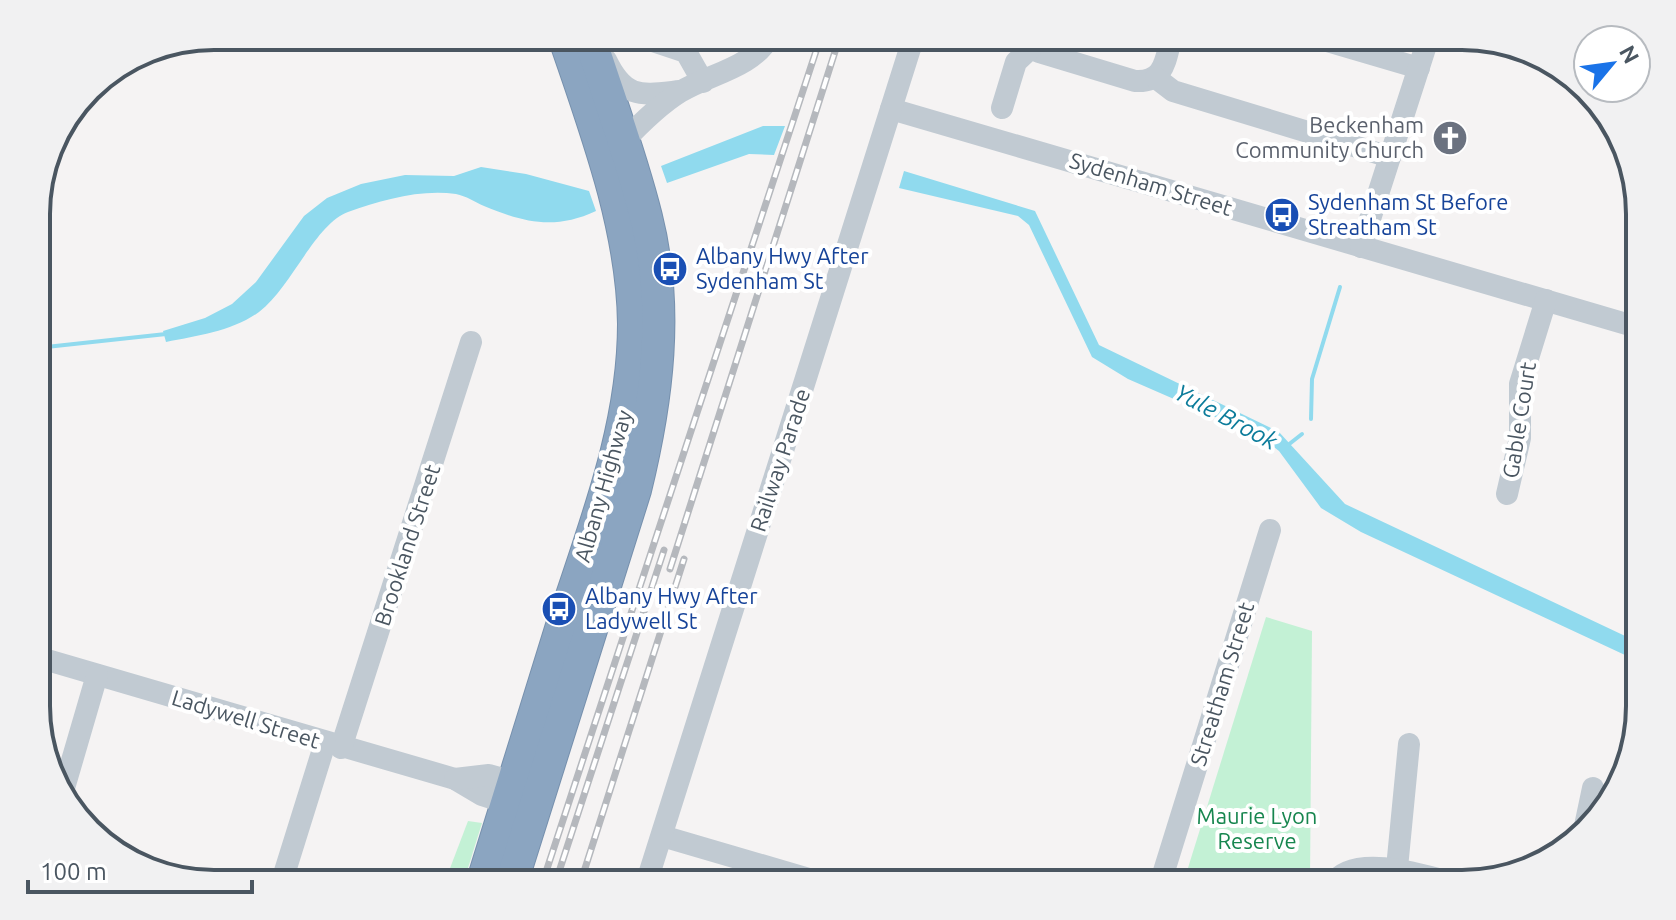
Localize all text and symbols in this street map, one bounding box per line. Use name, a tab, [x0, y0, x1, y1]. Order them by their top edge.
north arrow	[1572, 24, 1652, 104]
text: N	[1615, 41, 1645, 67]
place label: Beckenham Community Church	[1235, 112, 1424, 162]
church icon: Beckenham Community Church	[1431, 119, 1469, 157]
street label: Sydenham Street	[1067, 147, 1236, 220]
place label: Sydenham St Before Streatham St	[1308, 189, 1508, 239]
bus stop icon: Sydenham St Before Streatham St	[1263, 196, 1301, 234]
place label: Albany Hwy After Sydenham St	[696, 243, 869, 293]
bus stop icon: Albany Hwy After Sydenham St	[651, 250, 689, 288]
street label: Gable Court	[1497, 360, 1540, 480]
water label: Yule Brook	[1170, 378, 1283, 455]
street label: Railway Parade	[745, 385, 814, 535]
street label: Albany Highway	[569, 407, 636, 565]
street label: Brookland Street	[369, 461, 445, 629]
place label: Albany Hwy After Ladywell St	[585, 583, 758, 633]
bus stop icon: Albany Hwy After Ladywell St	[540, 590, 578, 628]
street label: Streatham Street	[1185, 599, 1258, 769]
street label: Ladywell Street	[169, 684, 324, 753]
park label: Maurie Lyon Reserve	[1197, 803, 1317, 853]
scale bar	[28, 844, 252, 894]
text: 100 m	[40, 858, 107, 885]

